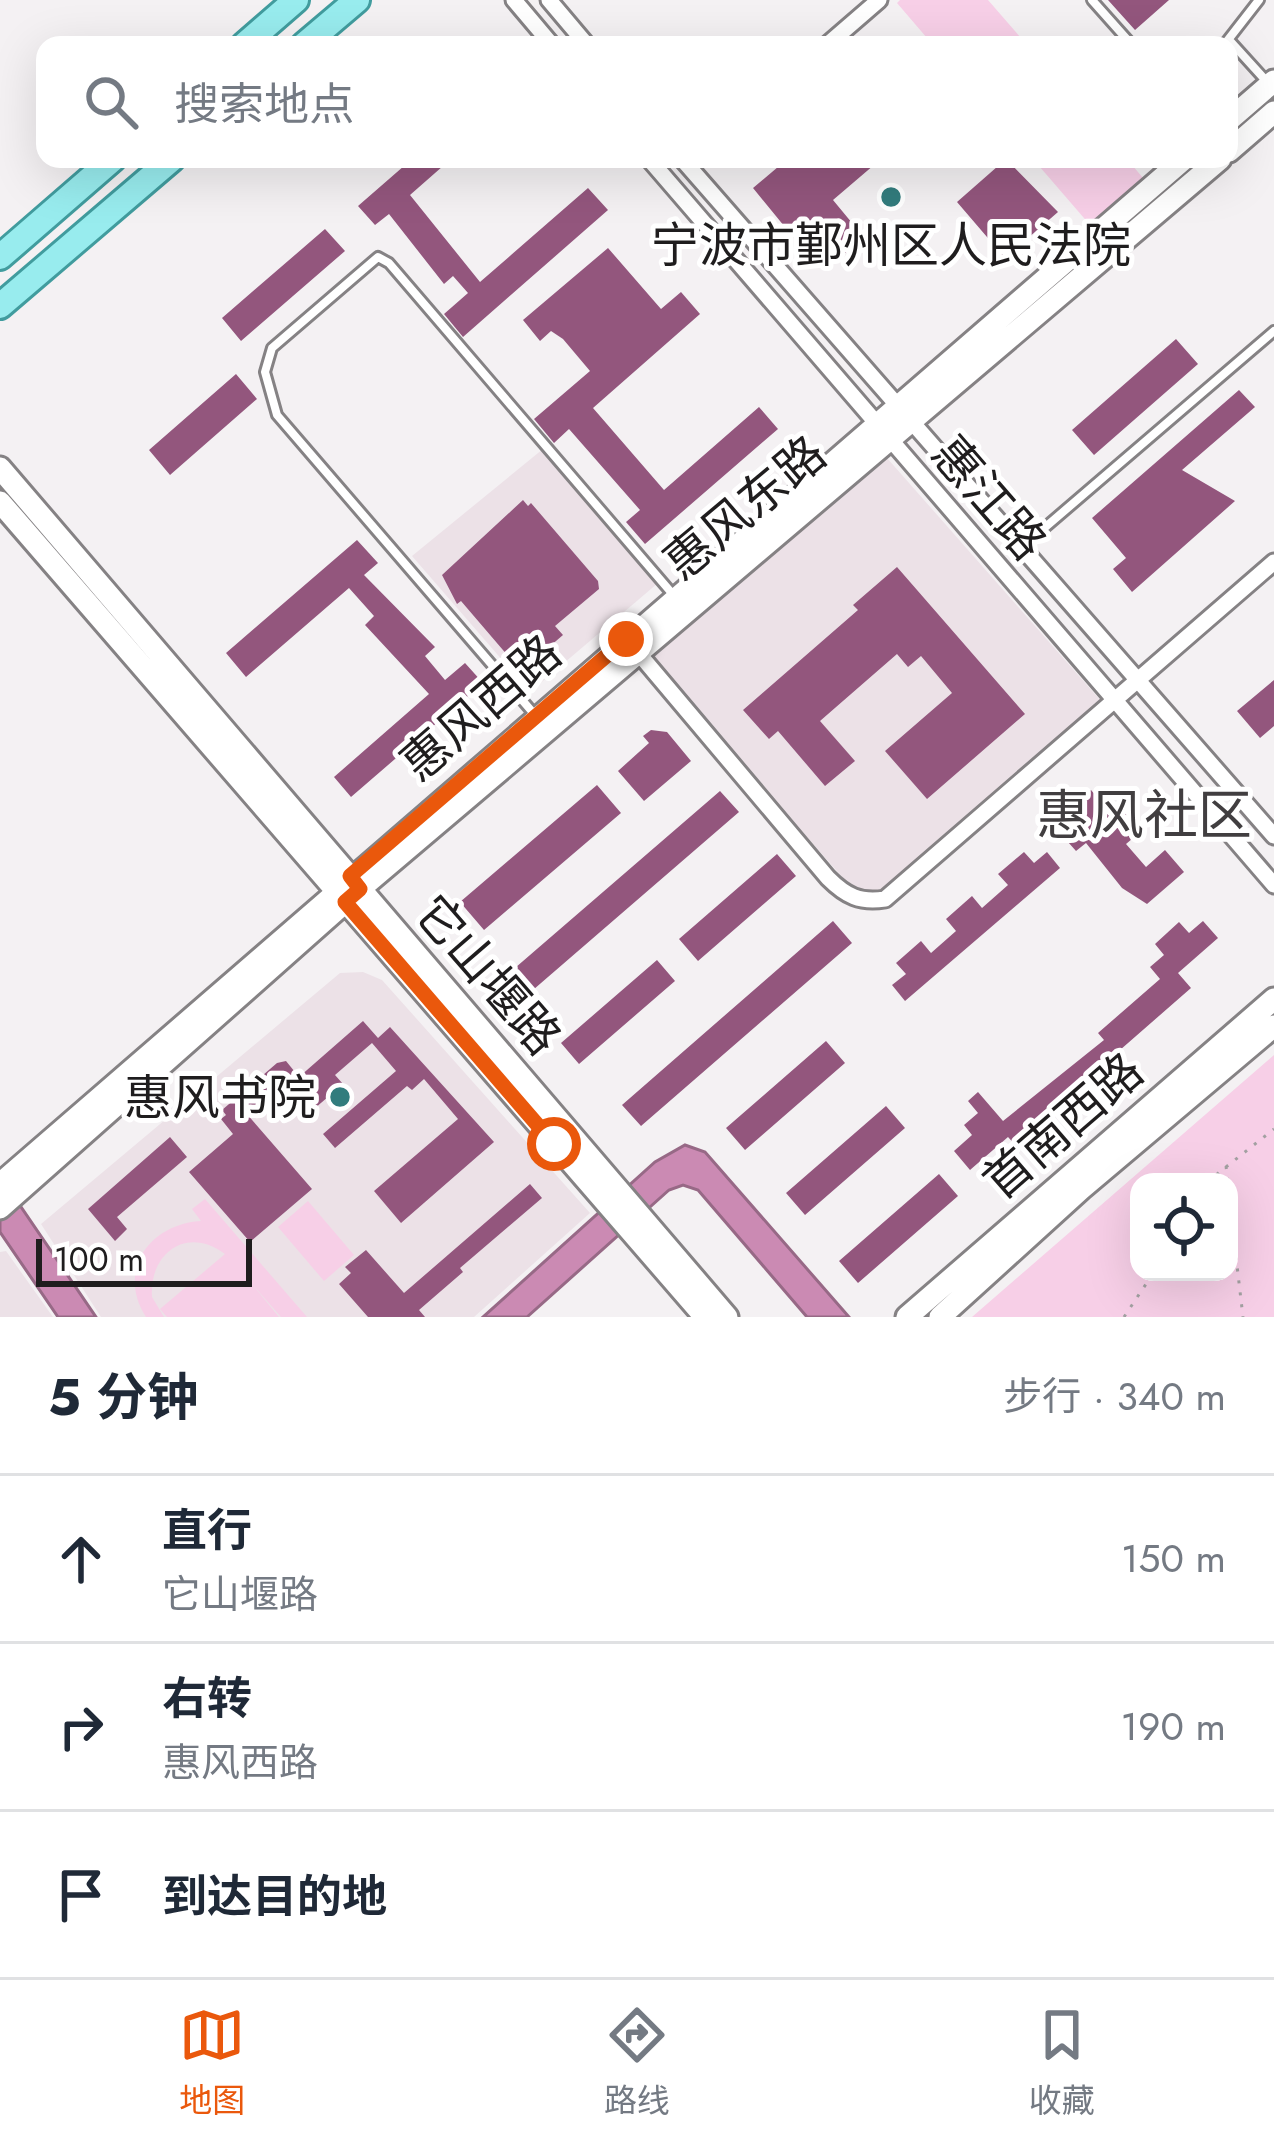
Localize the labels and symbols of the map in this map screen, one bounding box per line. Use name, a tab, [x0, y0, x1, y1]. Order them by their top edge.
marker: 宁波市鄞州区人民法院	[878, 184, 904, 210]
place label: 宁波市鄞州区人民法院	[651, 211, 1131, 280]
street label: 惠风东路	[649, 420, 841, 596]
street label: 惠江路	[916, 421, 1062, 575]
route end	[599, 612, 653, 666]
street label: 惠风西路	[386, 619, 576, 797]
district label: 惠风社区	[1036, 776, 1252, 854]
street label: 它山堰路	[399, 880, 577, 1070]
street label: 首南西路	[968, 1037, 1158, 1215]
place label: 惠风书院	[124, 1063, 316, 1132]
marker: 惠风书院	[327, 1084, 353, 1110]
route start	[527, 1117, 581, 1171]
scale bar	[36, 1233, 252, 1286]

